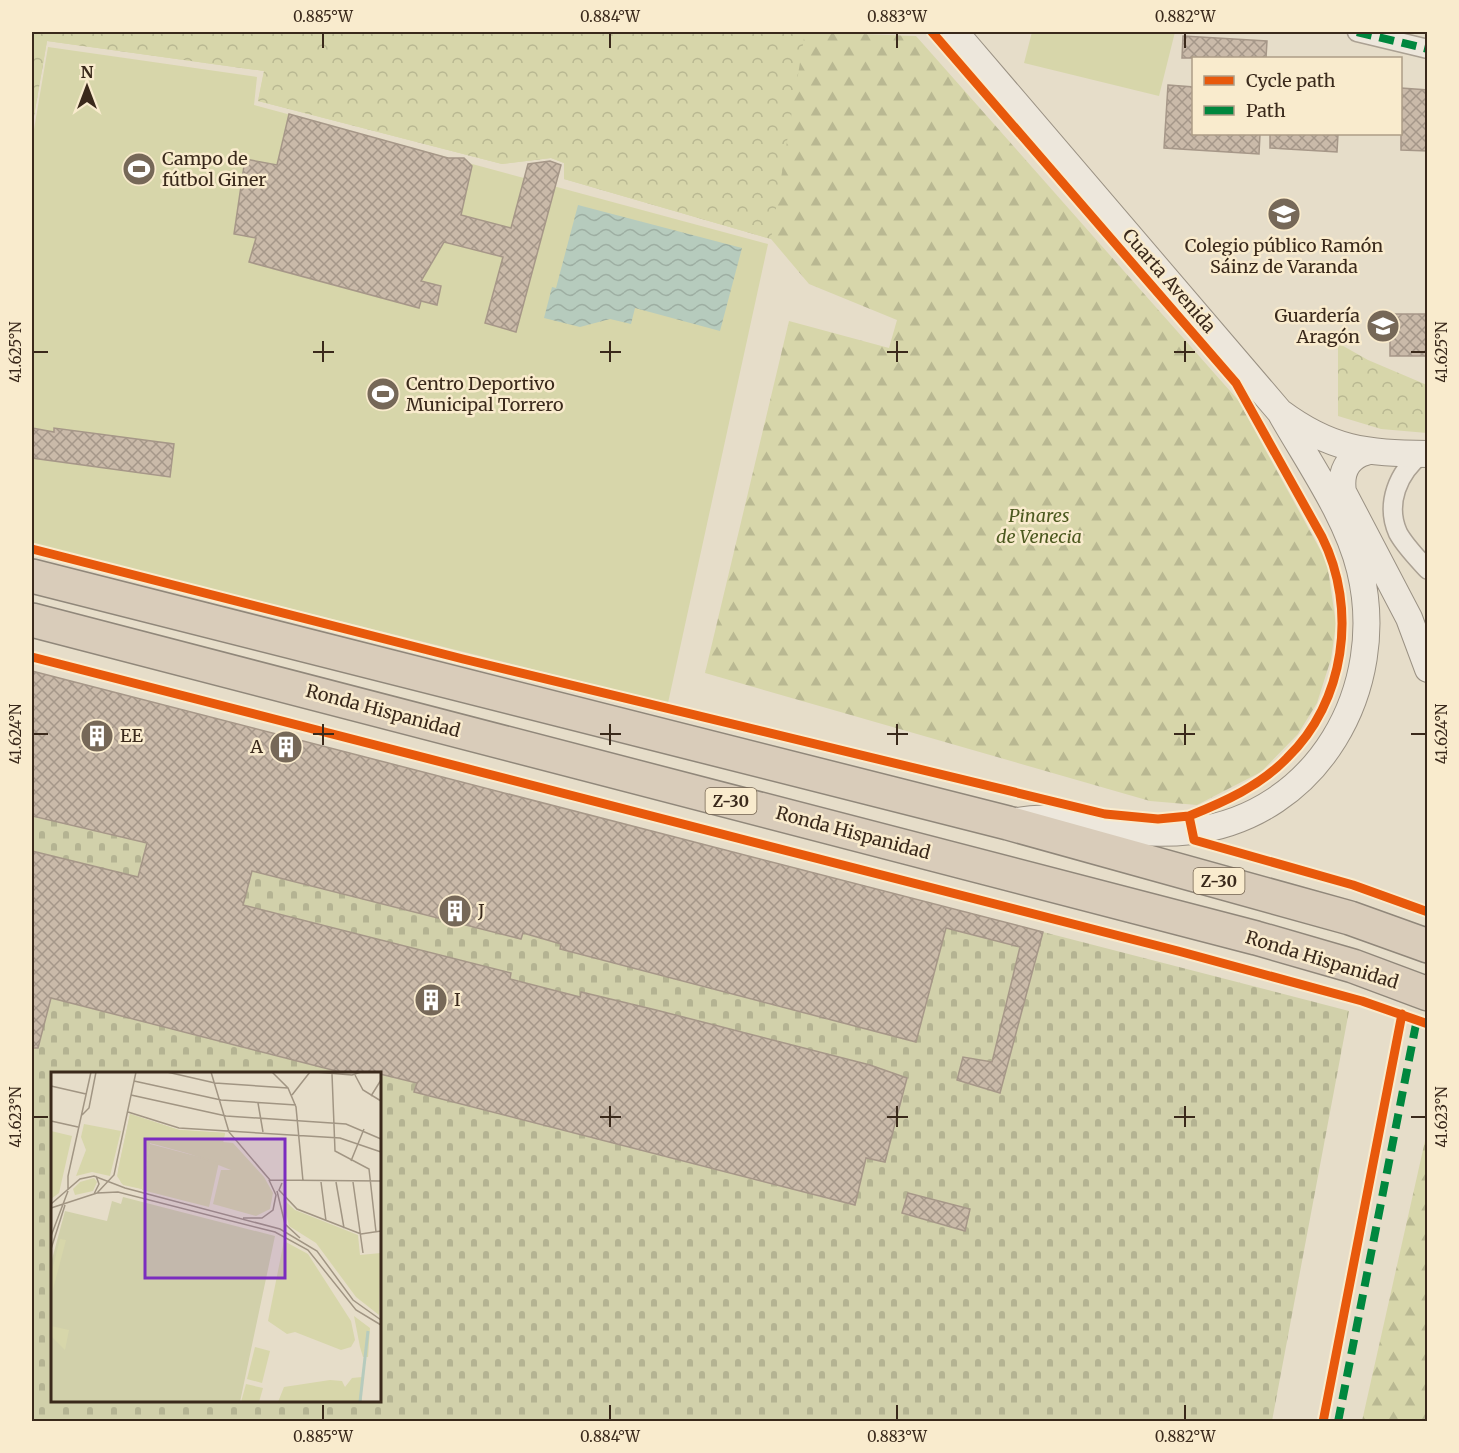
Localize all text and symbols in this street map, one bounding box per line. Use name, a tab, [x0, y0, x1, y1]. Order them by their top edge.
text: 0.885°W	[293, 7, 354, 26]
text: 0.884°W	[580, 7, 641, 26]
text: 0.883°W	[867, 7, 928, 26]
text: 0.882°W	[1155, 7, 1216, 26]
north arrow	[57, 57, 117, 117]
legend	[1192, 57, 1402, 135]
text: N	[81, 62, 94, 82]
text: Cycle path	[1246, 69, 1336, 92]
text: Path	[1246, 99, 1286, 122]
place label: Campo de fútbol Giner	[162, 147, 266, 191]
sports icon: Campo de fútbol Giner	[121, 151, 157, 187]
school or university icon: Colegio público Ramón Sáinz de Varanda	[1266, 196, 1302, 232]
street label: Cuarta Avenida	[1118, 224, 1221, 338]
place label: Colegio público Ramón Sáinz de Varanda	[1185, 234, 1383, 278]
place label: Guardería Aragón	[1275, 304, 1360, 348]
school or university icon: Guardería Aragón	[1365, 308, 1401, 344]
text: 41.625°N	[6, 321, 25, 383]
text: 41.625°N	[1432, 321, 1451, 383]
place label: Centro Deportivo Municipal Torrero	[406, 372, 563, 416]
sports icon: Centro Deportivo Municipal Torrero	[365, 376, 401, 412]
park label: Pinares de Venecia	[996, 504, 1082, 548]
street label: Ronda Hispanidad	[303, 679, 463, 742]
text: 41.624°N	[6, 703, 25, 764]
text: 41.624°N	[1432, 703, 1451, 764]
building icon: EE	[79, 718, 115, 754]
place label: EE	[120, 724, 143, 747]
building icon: A	[268, 729, 304, 765]
place label: A	[249, 735, 263, 758]
road number: Z-30	[706, 788, 756, 814]
street label: Ronda Hispanidad	[773, 801, 933, 864]
road number: Z-30	[1194, 868, 1244, 894]
building icon: J	[437, 893, 473, 929]
place label: J	[477, 899, 485, 922]
street label: Ronda Hispanidad	[1243, 925, 1402, 994]
building icon: I	[413, 982, 449, 1018]
place label: I	[454, 988, 461, 1011]
inset map	[51, 1072, 381, 1402]
text: 41.623°N	[6, 1086, 25, 1148]
text: 41.623°N	[1432, 1086, 1451, 1148]
text: 0.885°W	[293, 1427, 354, 1446]
text: 0.884°W	[580, 1427, 641, 1446]
text: 0.883°W	[867, 1427, 928, 1446]
text: 0.882°W	[1155, 1427, 1216, 1446]

